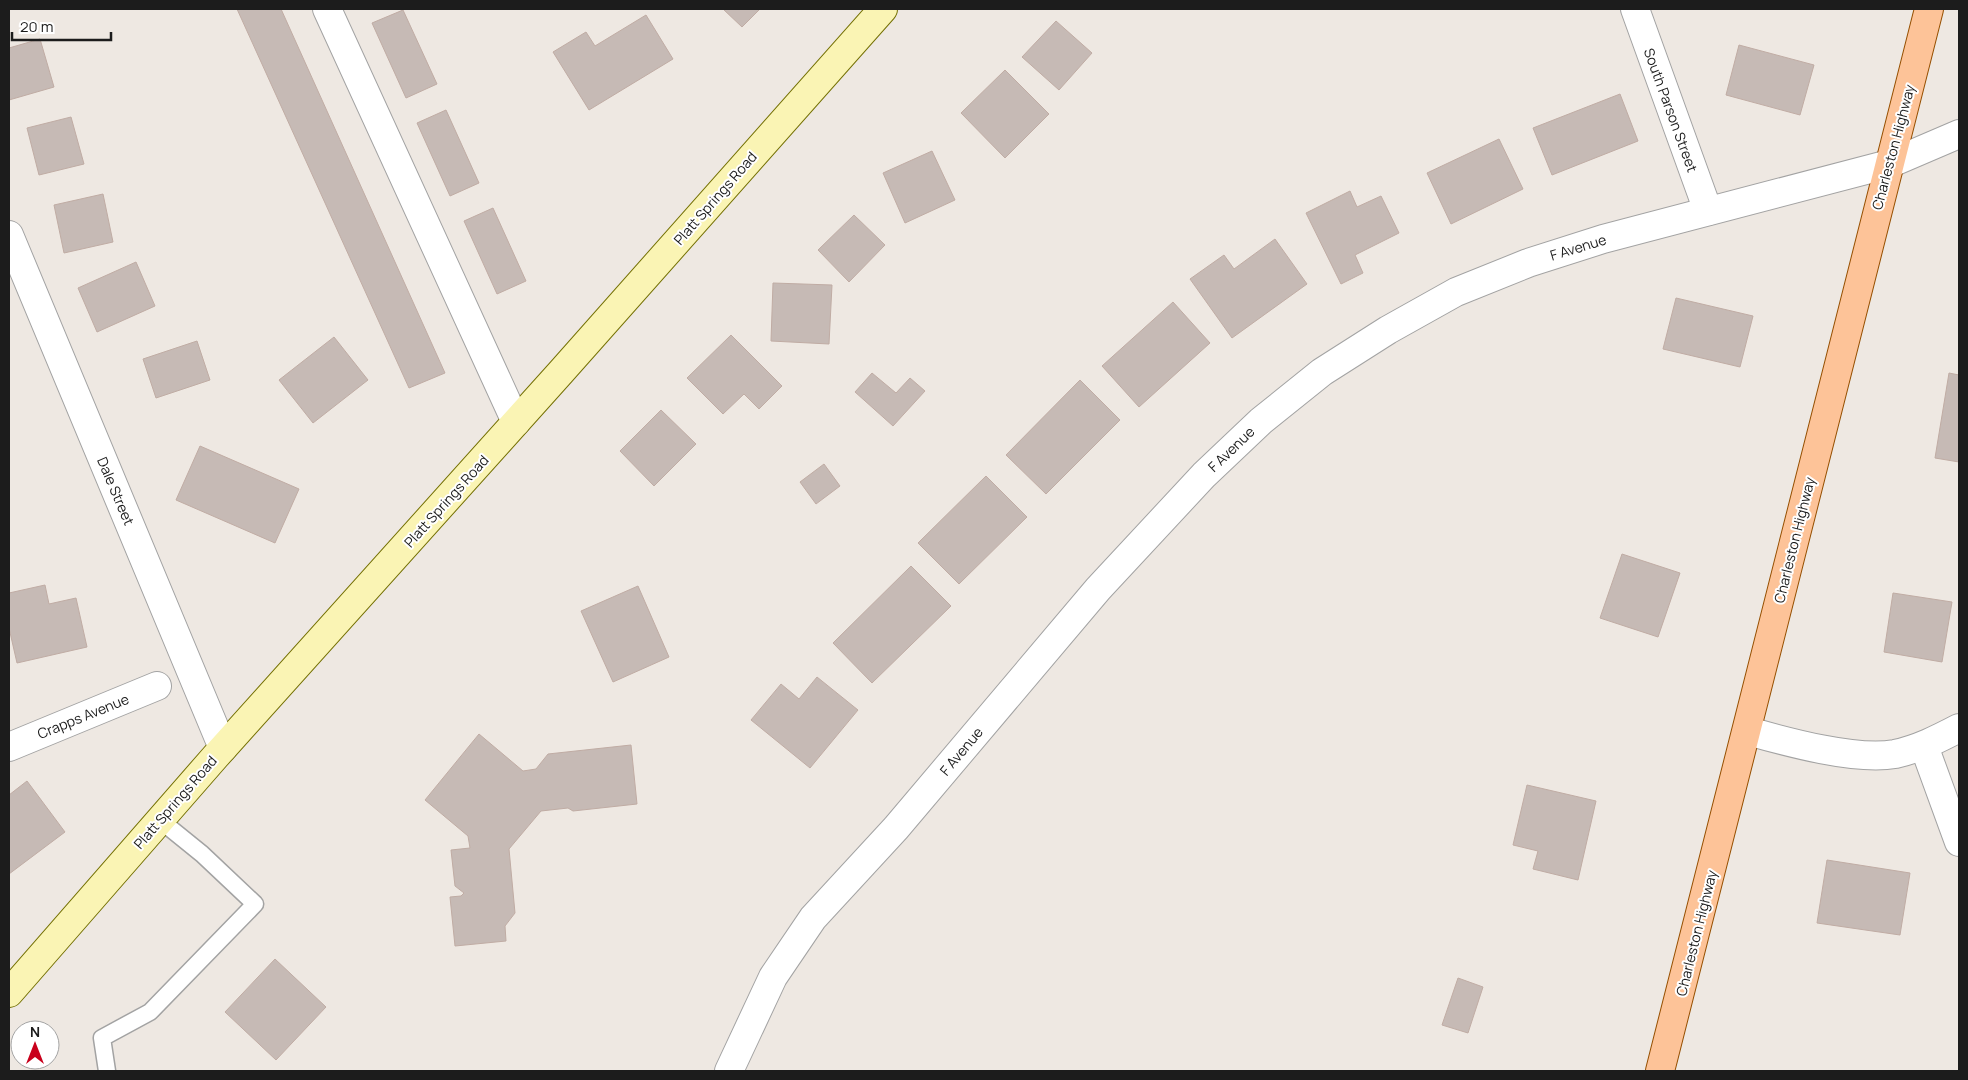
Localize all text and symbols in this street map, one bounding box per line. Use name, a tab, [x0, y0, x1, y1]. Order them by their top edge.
scale bar	[12, 10, 111, 42]
text: 20 m	[20, 16, 53, 37]
street label: South Parson Street	[1640, 45, 1702, 175]
street label: Charleston Highway	[1867, 82, 1919, 212]
street label: Platt Springs Road	[669, 147, 761, 249]
street label: F Avenue	[1548, 229, 1608, 265]
street label: F Avenue	[1204, 422, 1258, 476]
street label: Platt Springs Road	[400, 451, 492, 551]
street label: Dale Street	[93, 454, 139, 528]
street label: Charleston Highway	[1769, 474, 1819, 605]
street label: Crapps Avenue	[34, 689, 132, 743]
street label: F Avenue	[935, 723, 987, 779]
street label: Platt Springs Road	[129, 751, 221, 853]
street label: Charleston Highway	[1671, 867, 1721, 998]
north arrow	[10, 1020, 60, 1070]
text: N	[30, 1022, 40, 1041]

